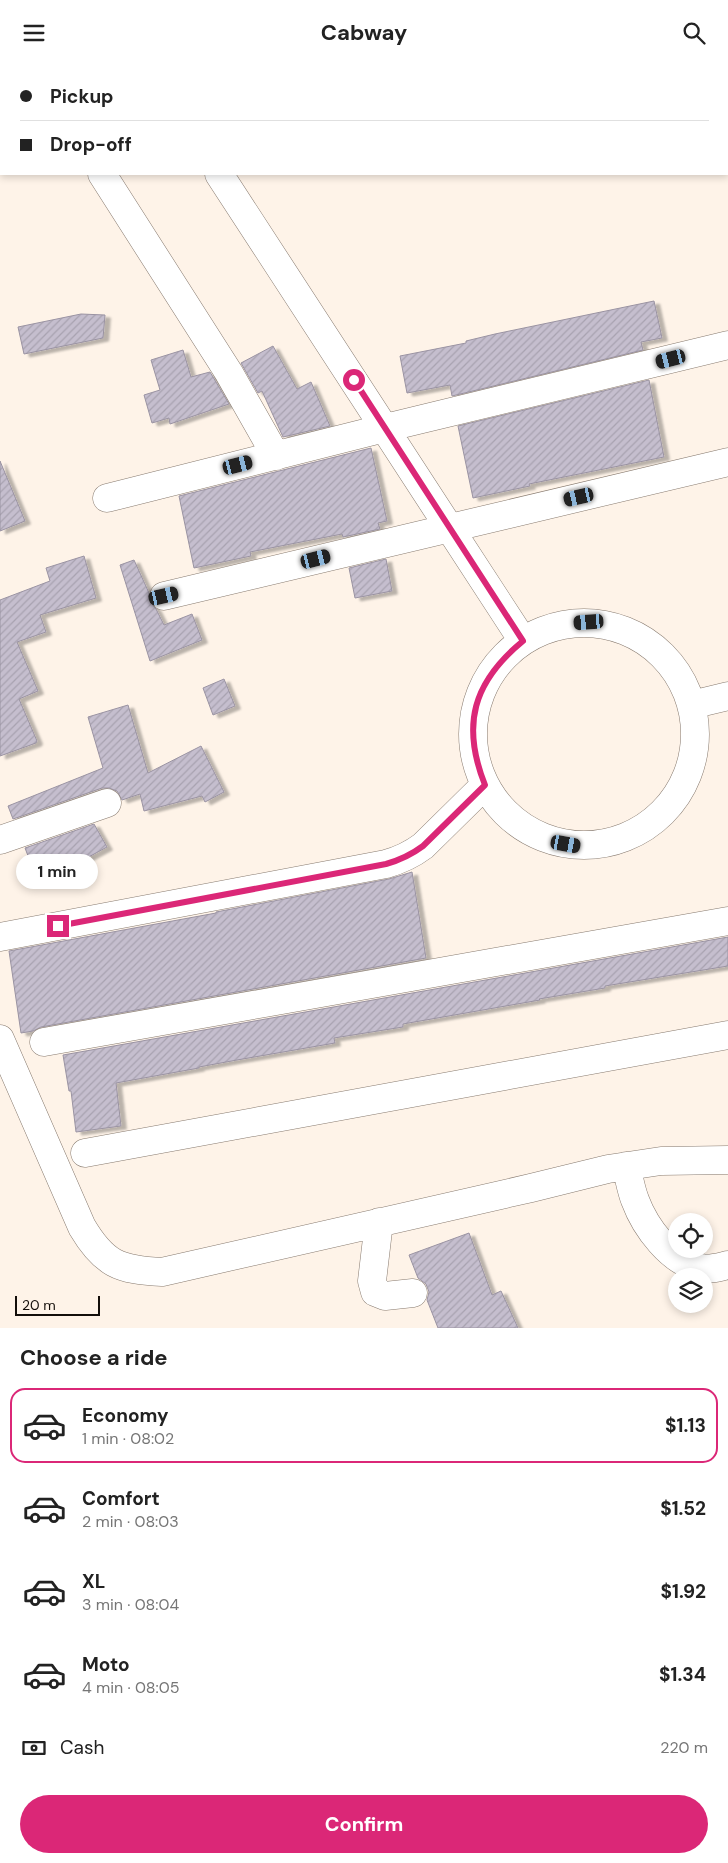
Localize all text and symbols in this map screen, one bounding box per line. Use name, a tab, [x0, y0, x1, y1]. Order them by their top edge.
text: Cabway	[321, 18, 407, 47]
icon: menu	[20, 19, 48, 47]
icon: search	[680, 19, 708, 47]
text: Pickup	[50, 84, 114, 109]
text: Drop-off	[50, 132, 132, 157]
car	[654, 348, 687, 370]
route start	[343, 369, 365, 391]
car	[221, 454, 254, 476]
car	[562, 486, 595, 508]
car	[299, 548, 332, 570]
car	[147, 585, 180, 607]
car	[573, 613, 604, 631]
car	[549, 834, 582, 854]
callout: 1 min	[17, 853, 99, 889]
text: 1 min	[38, 861, 76, 882]
route end	[47, 915, 69, 937]
map controls	[668, 1213, 713, 1313]
button: locate	[668, 1213, 713, 1258]
button: layers	[668, 1268, 713, 1313]
scale bar	[15, 1293, 100, 1316]
text: 20 m	[22, 1296, 56, 1314]
text: Choose a ride	[20, 1343, 168, 1372]
icon: car	[22, 1403, 67, 1448]
text: Economy	[82, 1403, 169, 1428]
text: $1.13	[665, 1413, 706, 1438]
text: 1 min · 08:02	[82, 1428, 174, 1449]
icon: car	[22, 1486, 67, 1531]
text: Comfort	[82, 1486, 160, 1511]
text: $1.52	[660, 1496, 706, 1521]
text: 2 min · 08:03	[82, 1511, 179, 1532]
icon: car	[22, 1569, 67, 1614]
text: XL	[82, 1569, 105, 1594]
text: $1.92	[660, 1579, 706, 1604]
text: 3 min · 08:04	[82, 1594, 179, 1615]
icon: car	[22, 1652, 67, 1697]
text: Moto	[82, 1652, 130, 1677]
text: $1.34	[659, 1662, 706, 1687]
text: 4 min · 08:05	[82, 1677, 180, 1698]
icon: cash	[20, 1734, 48, 1762]
text: Cash	[60, 1735, 104, 1760]
text: 220 m	[660, 1737, 708, 1758]
button: Confirm	[20, 1795, 708, 1853]

